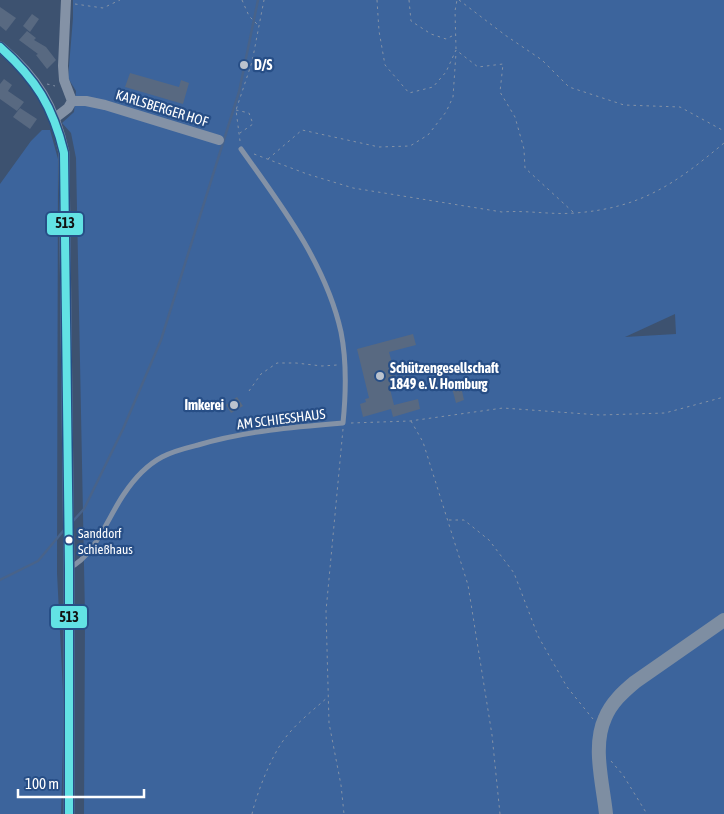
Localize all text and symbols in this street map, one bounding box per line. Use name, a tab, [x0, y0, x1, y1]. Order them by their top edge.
place label: D/S	[254, 57, 273, 73]
marker: D/S	[238, 59, 250, 71]
street label: KARLSBERGER HOF	[114, 86, 210, 130]
line badge: 513	[46, 212, 84, 236]
text: 513	[55, 215, 75, 231]
place label: Schützengesellschaft 1849 e. V. Homburg	[390, 360, 499, 392]
marker: Schützengesellschaft 1849 e. V. Homburg	[374, 370, 386, 382]
place label: Imkerei	[184, 397, 224, 413]
marker: Imkerei	[228, 399, 240, 411]
street label: AM SCHIESSHAUS	[236, 406, 326, 432]
place label: Sanddorf Schießhaus	[78, 526, 133, 557]
marker: Sanddorf Schießhaus	[64, 535, 74, 545]
line badge: 513	[50, 605, 88, 629]
text: 513	[59, 609, 79, 625]
scale bar	[18, 766, 144, 798]
text: 100 m	[25, 775, 59, 792]

